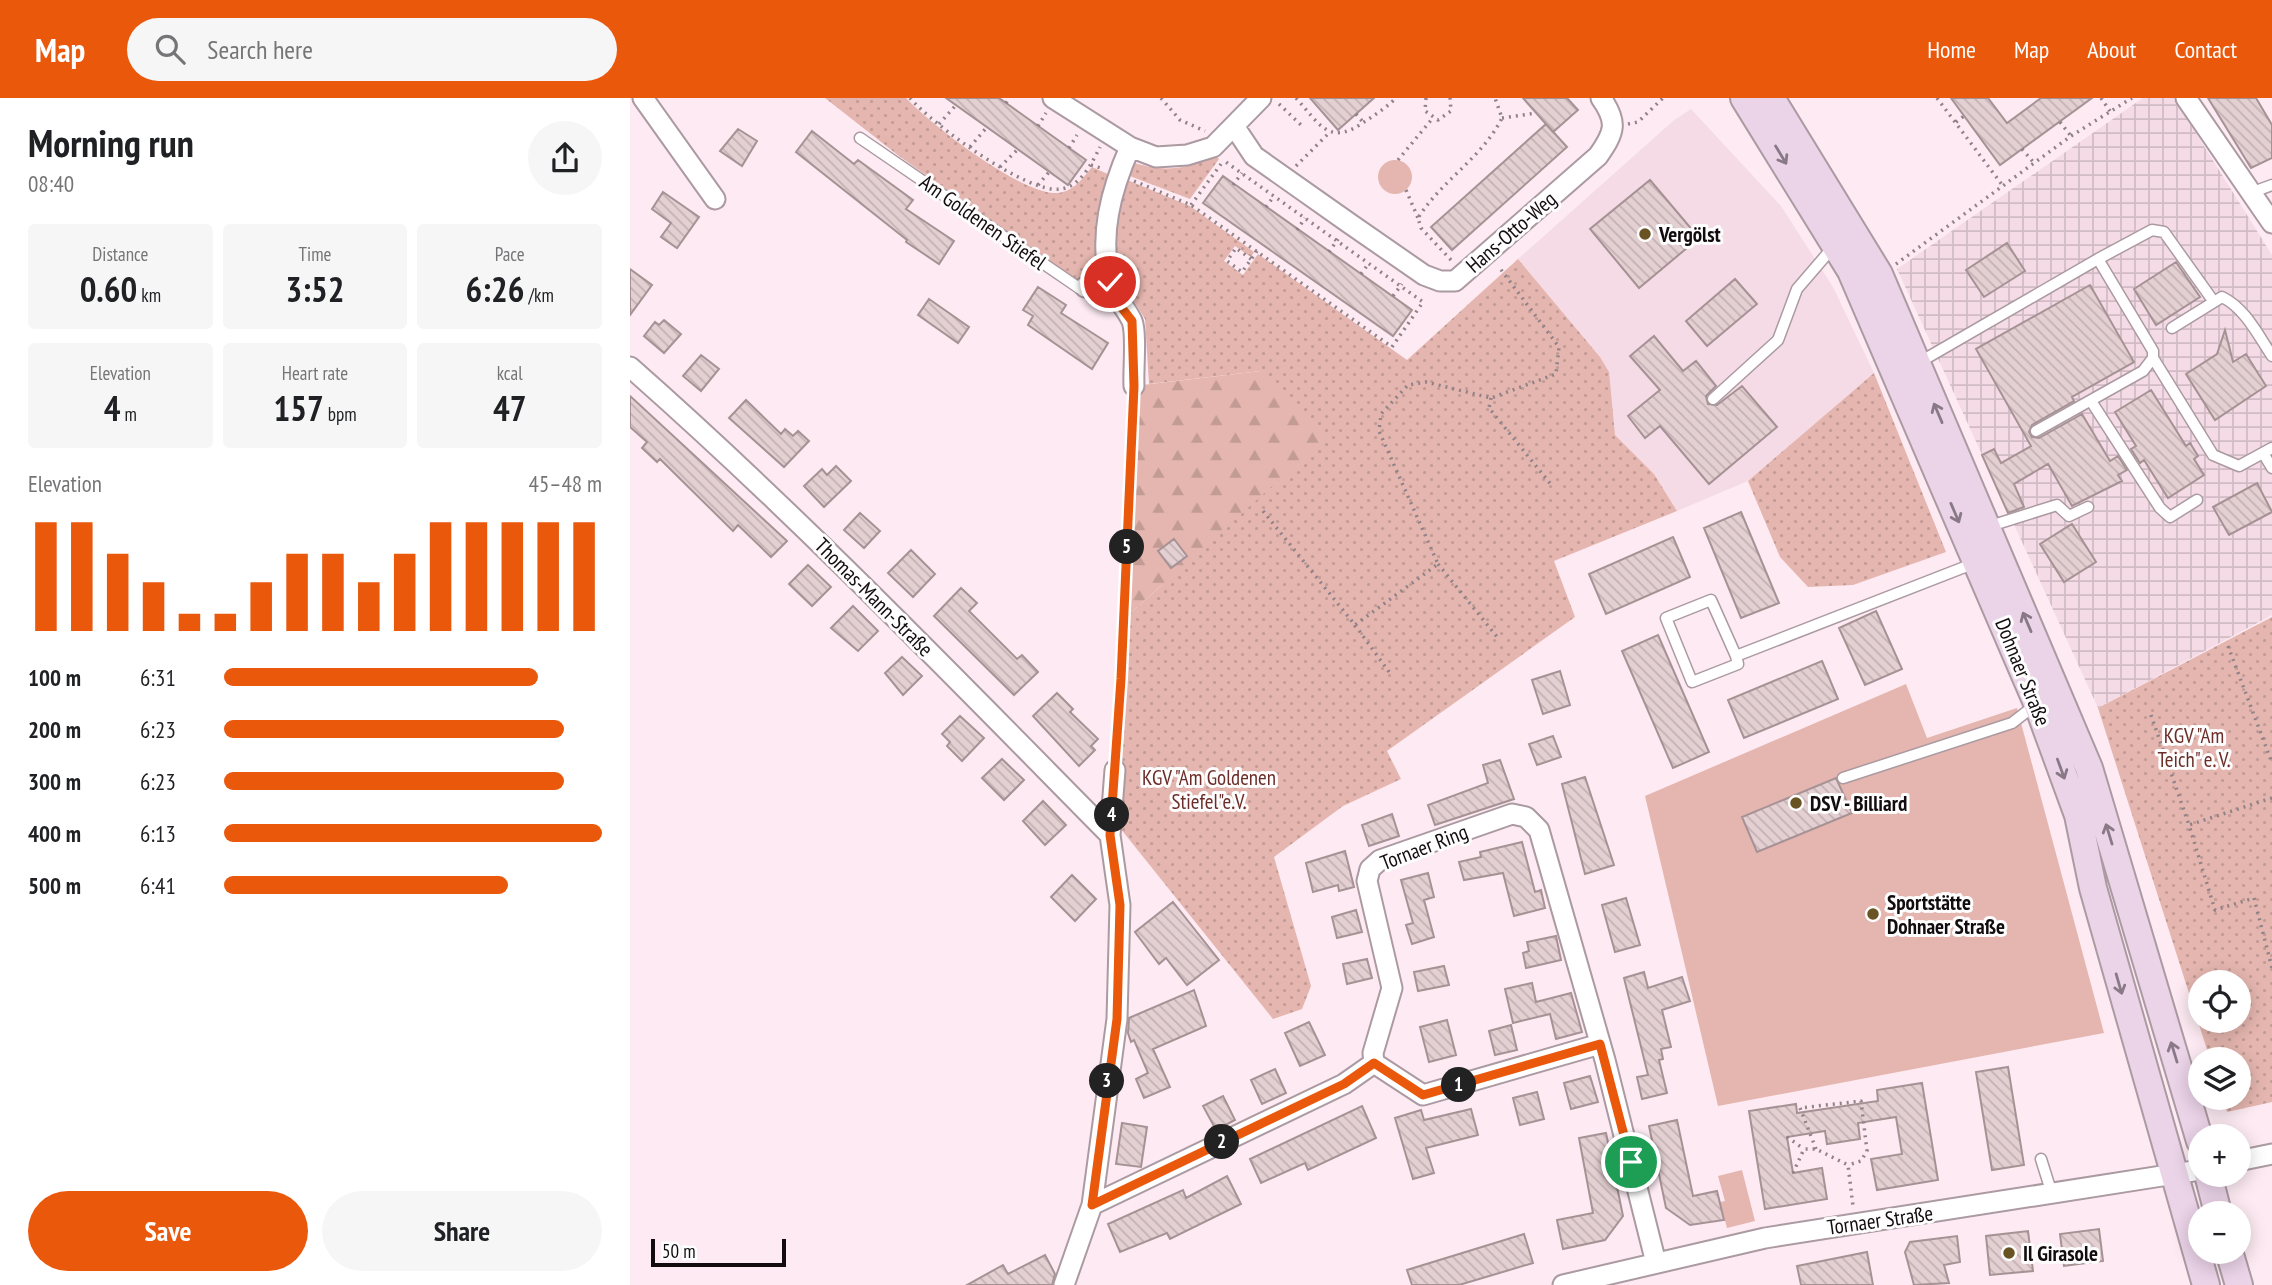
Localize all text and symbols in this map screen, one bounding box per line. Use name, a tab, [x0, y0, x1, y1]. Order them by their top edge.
search box	[127, 18, 617, 81]
text: Map	[35, 28, 85, 71]
icon: search	[151, 30, 189, 68]
text: Search here	[207, 33, 313, 66]
text: Home	[1927, 34, 1976, 65]
text: Map	[2014, 34, 2049, 65]
text: About	[2087, 34, 2136, 65]
text: Contact	[2174, 34, 2237, 65]
text: Morning run	[28, 118, 194, 167]
button: share	[528, 121, 602, 195]
one-way arrow	[1775, 144, 1789, 164]
street label: Am Goldenen Stiefel	[914, 168, 1052, 276]
text: 08:40	[28, 169, 74, 198]
street label: Hans-Otto-Weg	[1460, 185, 1562, 279]
place label: Vergölst	[1658, 221, 1721, 248]
marker: Vergölst	[1637, 226, 1653, 242]
text: Distance	[92, 242, 148, 266]
text: Time	[299, 242, 331, 266]
text: Pace	[495, 242, 525, 266]
pin	[1080, 252, 1140, 312]
icon: check	[1091, 263, 1129, 301]
text: 0.60	[80, 266, 137, 312]
text: 3:52	[286, 266, 344, 312]
text: 6:26	[465, 266, 524, 312]
text: km	[137, 283, 161, 307]
text: /km	[524, 283, 554, 307]
text: Elevation	[90, 361, 151, 385]
text: Heart rate	[282, 361, 348, 385]
text: kcal	[497, 361, 523, 385]
text: 4	[104, 385, 120, 431]
text: 157	[273, 385, 324, 431]
text: 47	[493, 385, 526, 431]
text: m	[120, 402, 137, 426]
text: bpm	[324, 402, 357, 426]
one-way arrow	[1931, 402, 1944, 424]
text: Elevation	[28, 469, 102, 498]
text: 45–48 m	[529, 469, 602, 498]
one-way arrow	[1949, 502, 1962, 523]
pin: 5	[1110, 530, 1144, 564]
street label: Thomas-Mann-Straße	[809, 532, 939, 662]
text: 5	[1122, 534, 1131, 558]
one-way arrow	[2020, 612, 2033, 633]
street label: Dohnaer Straße	[1989, 614, 2057, 730]
text: 100 m	[28, 663, 81, 692]
text: 6:31	[140, 663, 176, 692]
text: 200 m	[28, 715, 81, 744]
text: 6:23	[140, 715, 176, 744]
park label: KGV "Am Teich" e. V.	[2157, 722, 2231, 773]
one-way arrow	[2056, 757, 2068, 779]
park label: KGV "Am Goldenen Stiefel"e.V.	[1142, 764, 1276, 815]
text: 300 m	[28, 767, 81, 796]
text: 6:23	[140, 767, 176, 796]
place label: DSV - Billiard	[1810, 790, 1907, 817]
marker: DSV - Billiard	[1788, 795, 1804, 811]
pin: 4	[1094, 798, 1130, 832]
text: 4	[1107, 802, 1116, 826]
street label: Tornaer Ring	[1376, 818, 1472, 876]
text: 400 m	[28, 819, 81, 848]
text: 6:13	[140, 819, 176, 848]
one-way arrow	[2101, 823, 2114, 845]
text: 500 m	[28, 871, 81, 900]
text: 6:41	[140, 871, 176, 900]
place label: Sportstätte Dohnaer Straße	[1887, 889, 2005, 940]
marker: Sportstätte Dohnaer Straße	[1865, 906, 1881, 922]
map controls	[2188, 970, 2251, 1264]
button: locate	[2188, 970, 2251, 1033]
one-way arrow	[2114, 972, 2127, 994]
one-way arrow	[2167, 1041, 2180, 1063]
button: layers	[2188, 1047, 2251, 1110]
pin: 3	[1090, 1063, 1124, 1098]
text: 3	[1102, 1068, 1111, 1092]
pin: 1	[1442, 1068, 1476, 1102]
text: 1	[1454, 1072, 1463, 1096]
pin: 2	[1204, 1124, 1240, 1160]
button: +	[2188, 1124, 2251, 1187]
text: 2	[1217, 1129, 1226, 1153]
pin	[1601, 1132, 1661, 1192]
icon: arrive	[1612, 1143, 1650, 1181]
button: Save	[28, 1191, 308, 1271]
button: Share	[322, 1191, 602, 1271]
street label: Tornaer Straße	[1825, 1199, 1935, 1241]
button: −	[2188, 1201, 2251, 1264]
scale bar	[651, 1236, 786, 1268]
text: 50 m	[662, 1239, 696, 1263]
place label: Il Girasole	[2023, 1240, 2098, 1267]
marker: Il Girasole	[2001, 1245, 2017, 1261]

